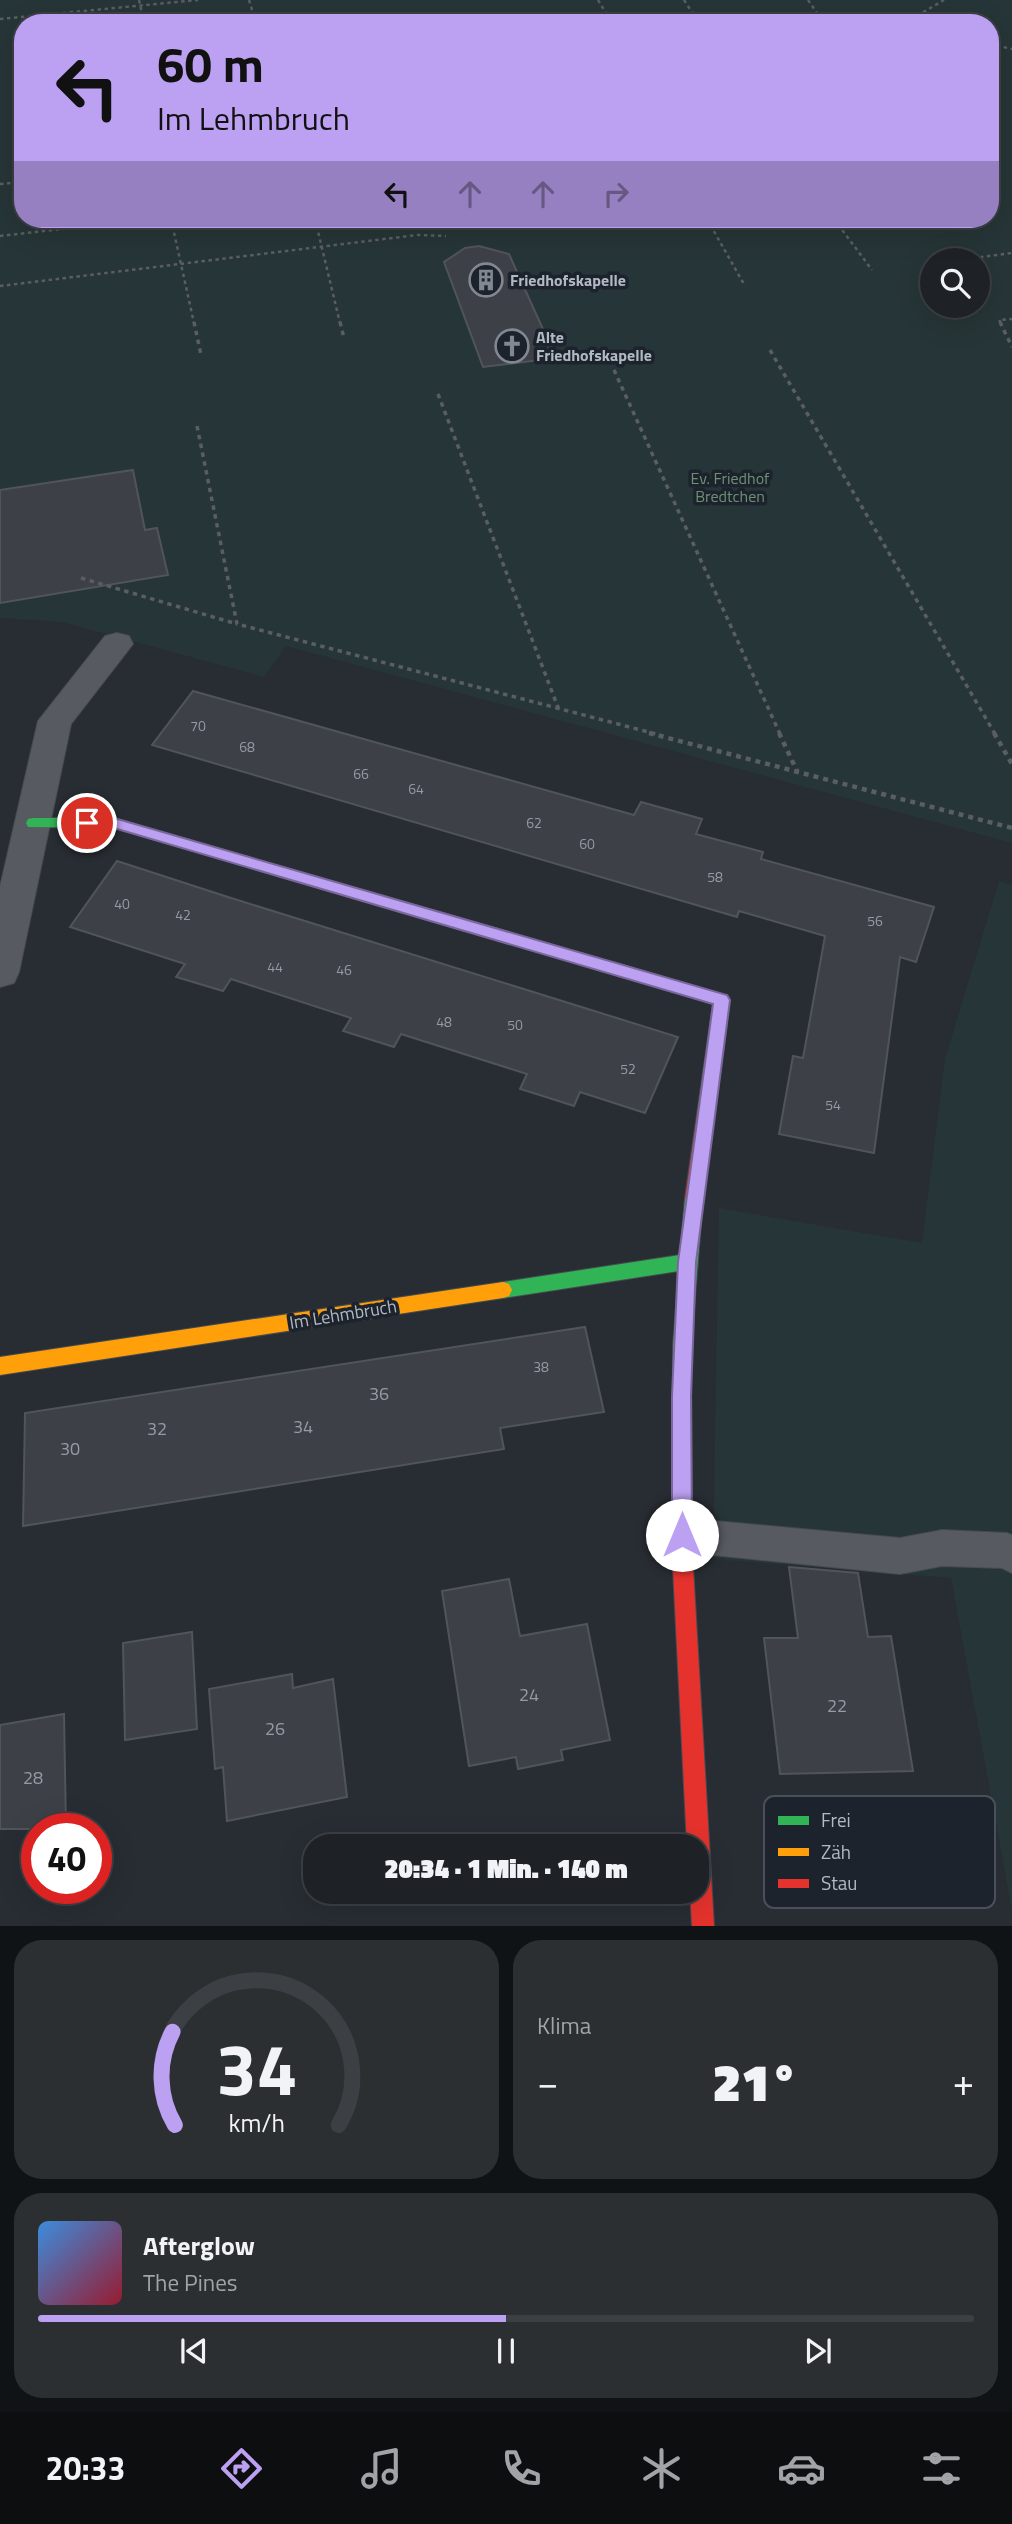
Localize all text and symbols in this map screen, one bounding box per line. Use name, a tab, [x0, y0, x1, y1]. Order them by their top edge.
text: 60 m	[157, 26, 264, 101]
icon: left	[42, 42, 133, 133]
text: Im Lehmbruch	[157, 94, 350, 142]
icon: left	[378, 175, 416, 213]
icon: ahead	[451, 175, 489, 213]
icon: ahead	[524, 175, 562, 213]
icon: right	[597, 175, 635, 213]
map controls	[920, 248, 990, 318]
button: search	[920, 248, 990, 318]
building icon: Friedhofskapelle	[467, 261, 505, 299]
place label: Friedhofskapelle	[510, 268, 626, 292]
place label: Alte Friedhofskapelle	[536, 325, 652, 367]
church icon: Alte Friedhofskapelle	[493, 327, 531, 365]
park label: Ev. Friedhof Bredtchen	[691, 466, 770, 508]
house number: 70	[190, 715, 206, 736]
house number: 68	[239, 736, 255, 757]
house number: 66	[353, 763, 369, 784]
house number: 64	[408, 778, 424, 799]
pin	[57, 793, 117, 853]
icon: arrive	[68, 804, 106, 842]
house number: 62	[526, 812, 542, 833]
house number: 60	[579, 833, 595, 854]
house number: 58	[707, 866, 723, 887]
house number: 40	[114, 893, 130, 914]
house number: 42	[175, 904, 191, 925]
house number: 56	[867, 910, 883, 931]
house number: 44	[267, 956, 283, 977]
house number: 46	[336, 959, 352, 980]
house number: 48	[436, 1011, 452, 1032]
house number: 50	[507, 1014, 523, 1035]
house number: 52	[620, 1058, 636, 1079]
house number: 54	[825, 1094, 841, 1115]
street label: Im Lehmbruch	[287, 1292, 399, 1336]
house number: 38	[533, 1356, 549, 1377]
house number: 36	[369, 1380, 389, 1407]
house number: 34	[293, 1413, 313, 1440]
house number: 32	[147, 1415, 167, 1442]
house number: 30	[60, 1435, 80, 1462]
position arrow	[645, 1498, 719, 1572]
house number: 24	[519, 1681, 539, 1708]
house number: 22	[827, 1692, 847, 1719]
house number: 26	[265, 1715, 285, 1742]
house number: 28	[23, 1764, 43, 1791]
legend	[764, 1796, 995, 1908]
text: Frei	[821, 1805, 851, 1834]
speed limit sign: 40	[21, 1813, 112, 1904]
text: Zäh	[821, 1837, 851, 1866]
text: 20:34 · 1 Min. · 140 m	[384, 1849, 628, 1888]
text: Stau	[821, 1868, 857, 1897]
text: Klima	[537, 2008, 591, 2043]
text: 34	[216, 2014, 297, 2124]
text: 21°	[713, 2042, 798, 2121]
text: −	[537, 2053, 558, 2111]
text: +	[953, 2053, 974, 2111]
text: km/h	[228, 2104, 285, 2142]
text: Afterglow	[143, 2226, 255, 2265]
text: The Pines	[143, 2265, 237, 2300]
icon: previous	[175, 2332, 213, 2370]
icon: pause	[487, 2332, 525, 2370]
icon: next	[799, 2332, 837, 2370]
text: 20:33	[46, 2444, 125, 2492]
icon: directions	[217, 2444, 266, 2493]
icon: music	[357, 2444, 406, 2493]
icon: phone	[497, 2444, 546, 2493]
icon: climate	[637, 2444, 686, 2493]
icon: car	[777, 2444, 826, 2493]
icon: filters	[917, 2444, 966, 2493]

